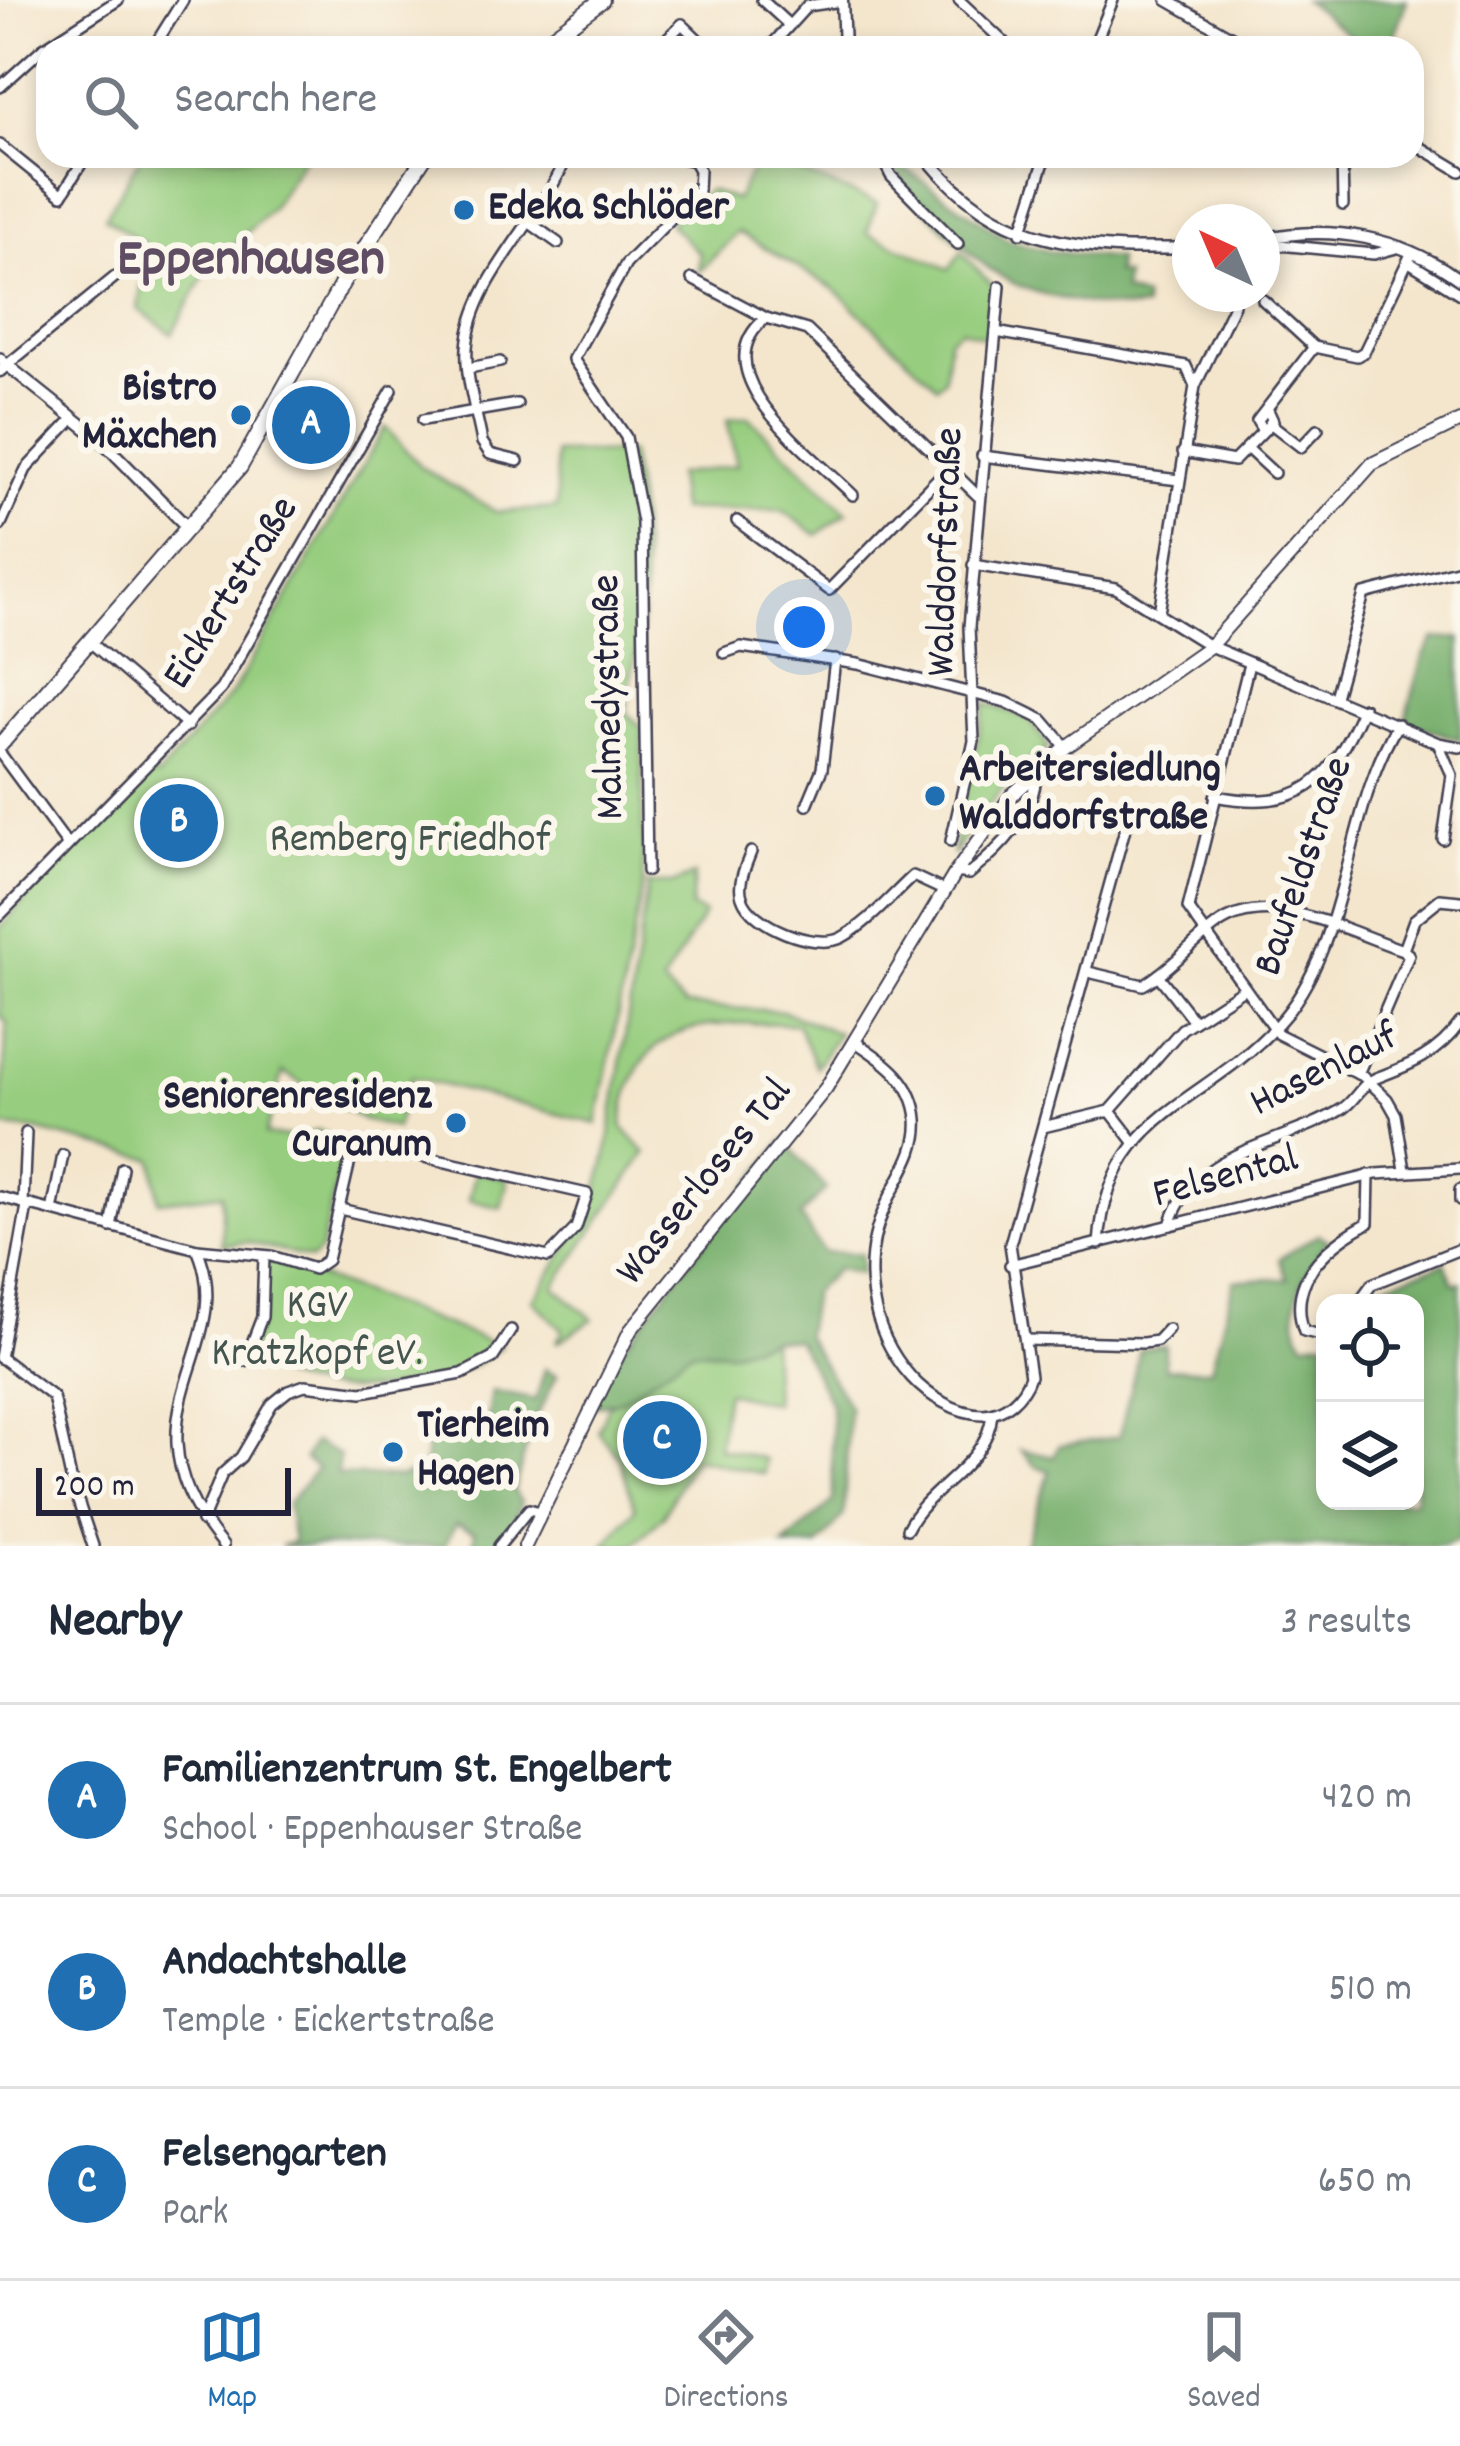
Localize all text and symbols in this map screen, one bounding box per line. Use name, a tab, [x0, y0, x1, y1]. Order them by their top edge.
search box	[36, 36, 1424, 168]
icon: search	[78, 69, 144, 135]
text: Search here	[174, 70, 377, 134]
place label: Edeka Schlöder	[488, 180, 730, 240]
marker: Edeka Schlöder	[451, 197, 477, 223]
north arrow	[1172, 204, 1280, 312]
district label: Eppenhausen	[117, 224, 385, 301]
place label: Bistro Mäxchen	[82, 361, 217, 469]
pin: A	[272, 380, 350, 470]
marker: Bistro Mäxchen	[228, 402, 254, 428]
street label: Walddorfstraße	[914, 426, 982, 678]
street label: Eickertstraße	[150, 486, 316, 702]
street label: Malmedystraße	[579, 574, 643, 820]
your location	[774, 597, 834, 657]
place label: Arbeitersiedlung Walddorfstraße	[959, 742, 1221, 850]
street label: Baufeldstraße	[1241, 750, 1371, 984]
pin: B	[140, 778, 218, 868]
marker: Arbeitersiedlung Walddorfstraße	[922, 783, 948, 809]
park label: Remberg Friedhof	[270, 812, 552, 872]
street label: Hasenlauf	[1240, 1009, 1411, 1135]
street label: Wasserloses Tal	[603, 1066, 809, 1300]
place label: Seniorenresidenz Curanum	[163, 1069, 433, 1177]
marker: Seniorenresidenz Curanum	[443, 1110, 469, 1136]
street label: Felsental	[1147, 1131, 1305, 1227]
park label: KGV Kratzkopf eV.	[211, 1278, 423, 1386]
map controls	[1316, 1294, 1424, 1510]
button: locate	[1316, 1294, 1424, 1402]
pin: C	[623, 1395, 701, 1485]
place label: Tierheim Hagen	[417, 1398, 550, 1506]
button: layers	[1316, 1402, 1424, 1510]
marker: Tierheim Hagen	[380, 1439, 406, 1465]
scale bar	[36, 1462, 291, 1515]
text: 200 m	[54, 1465, 135, 1512]
text: Nearby	[48, 1588, 181, 1660]
text: 3 results	[1281, 1597, 1412, 1652]
text: Familienzentrum St. Engelbert	[162, 1740, 672, 1804]
text: A	[76, 1772, 98, 1827]
text: 420 m	[1322, 1772, 1412, 1827]
text: School · Eppenhauser Straße	[162, 1804, 582, 1859]
text: Andachtshalle	[162, 1932, 407, 1996]
text: B	[78, 1964, 96, 2019]
text: 510 m	[1328, 1964, 1412, 2019]
text: Temple · Eickertstraße	[162, 1996, 495, 2051]
text: Felsengarten	[162, 2124, 387, 2188]
text: C	[77, 2156, 97, 2211]
text: 650 m	[1318, 2156, 1412, 2211]
text: Park	[162, 2188, 228, 2243]
tab: Map	[199, 2304, 265, 2423]
tab: Directions	[664, 2304, 789, 2423]
tab: Saved	[1187, 2304, 1261, 2423]

